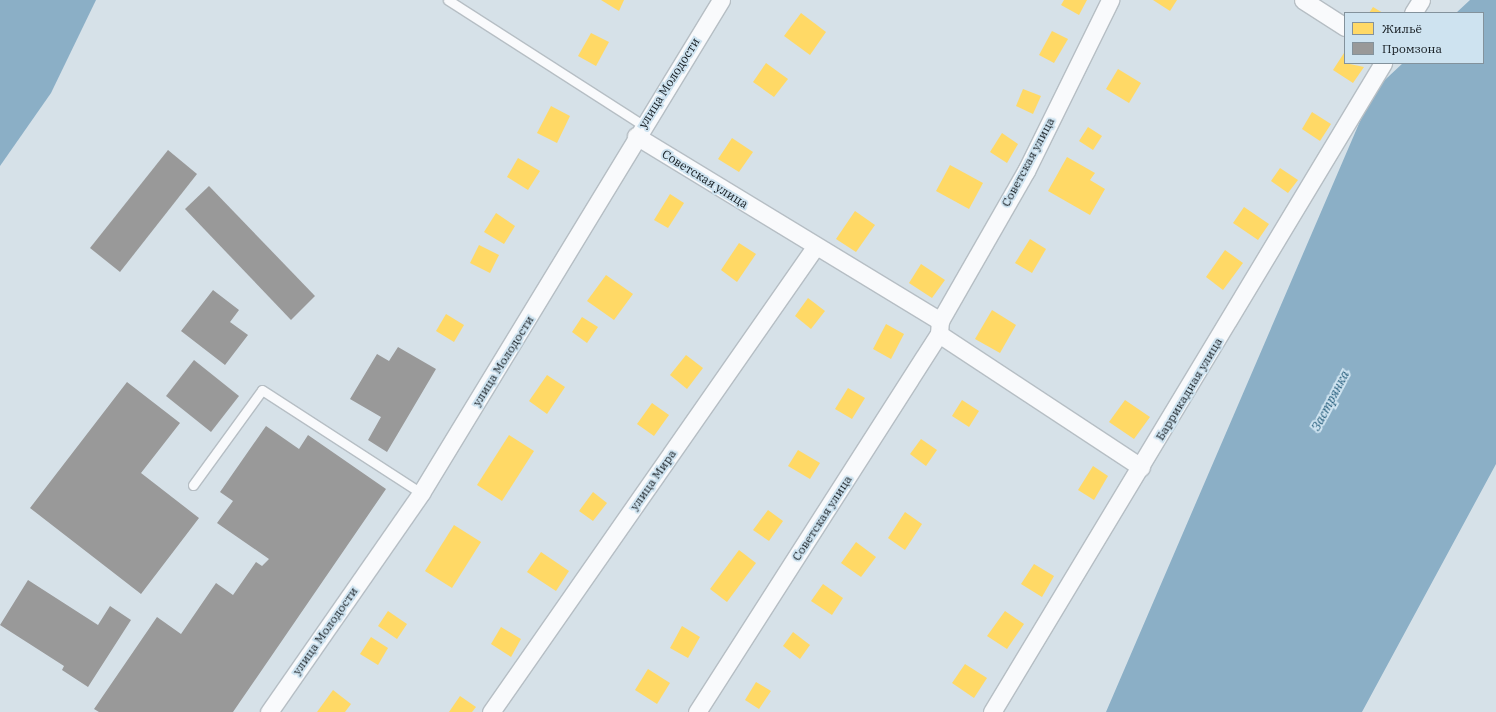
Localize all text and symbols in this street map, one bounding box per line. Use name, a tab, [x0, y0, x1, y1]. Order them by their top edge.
legend	[1344, 12, 1484, 64]
text: Жильё	[1382, 21, 1422, 36]
street label: улица Молодости	[635, 35, 703, 131]
text: Промзона	[1382, 41, 1442, 56]
street label: Советская улица	[998, 115, 1058, 209]
street label: Советская улица	[659, 147, 751, 211]
street label: улица Молодости	[469, 313, 537, 409]
street label: Баррикадная улица	[1153, 335, 1225, 443]
water label: Застрянка	[1309, 368, 1353, 434]
street label: улица Мира	[627, 447, 679, 513]
street label: Советская улица	[789, 473, 855, 563]
street label: улица Молодости	[289, 584, 361, 678]

